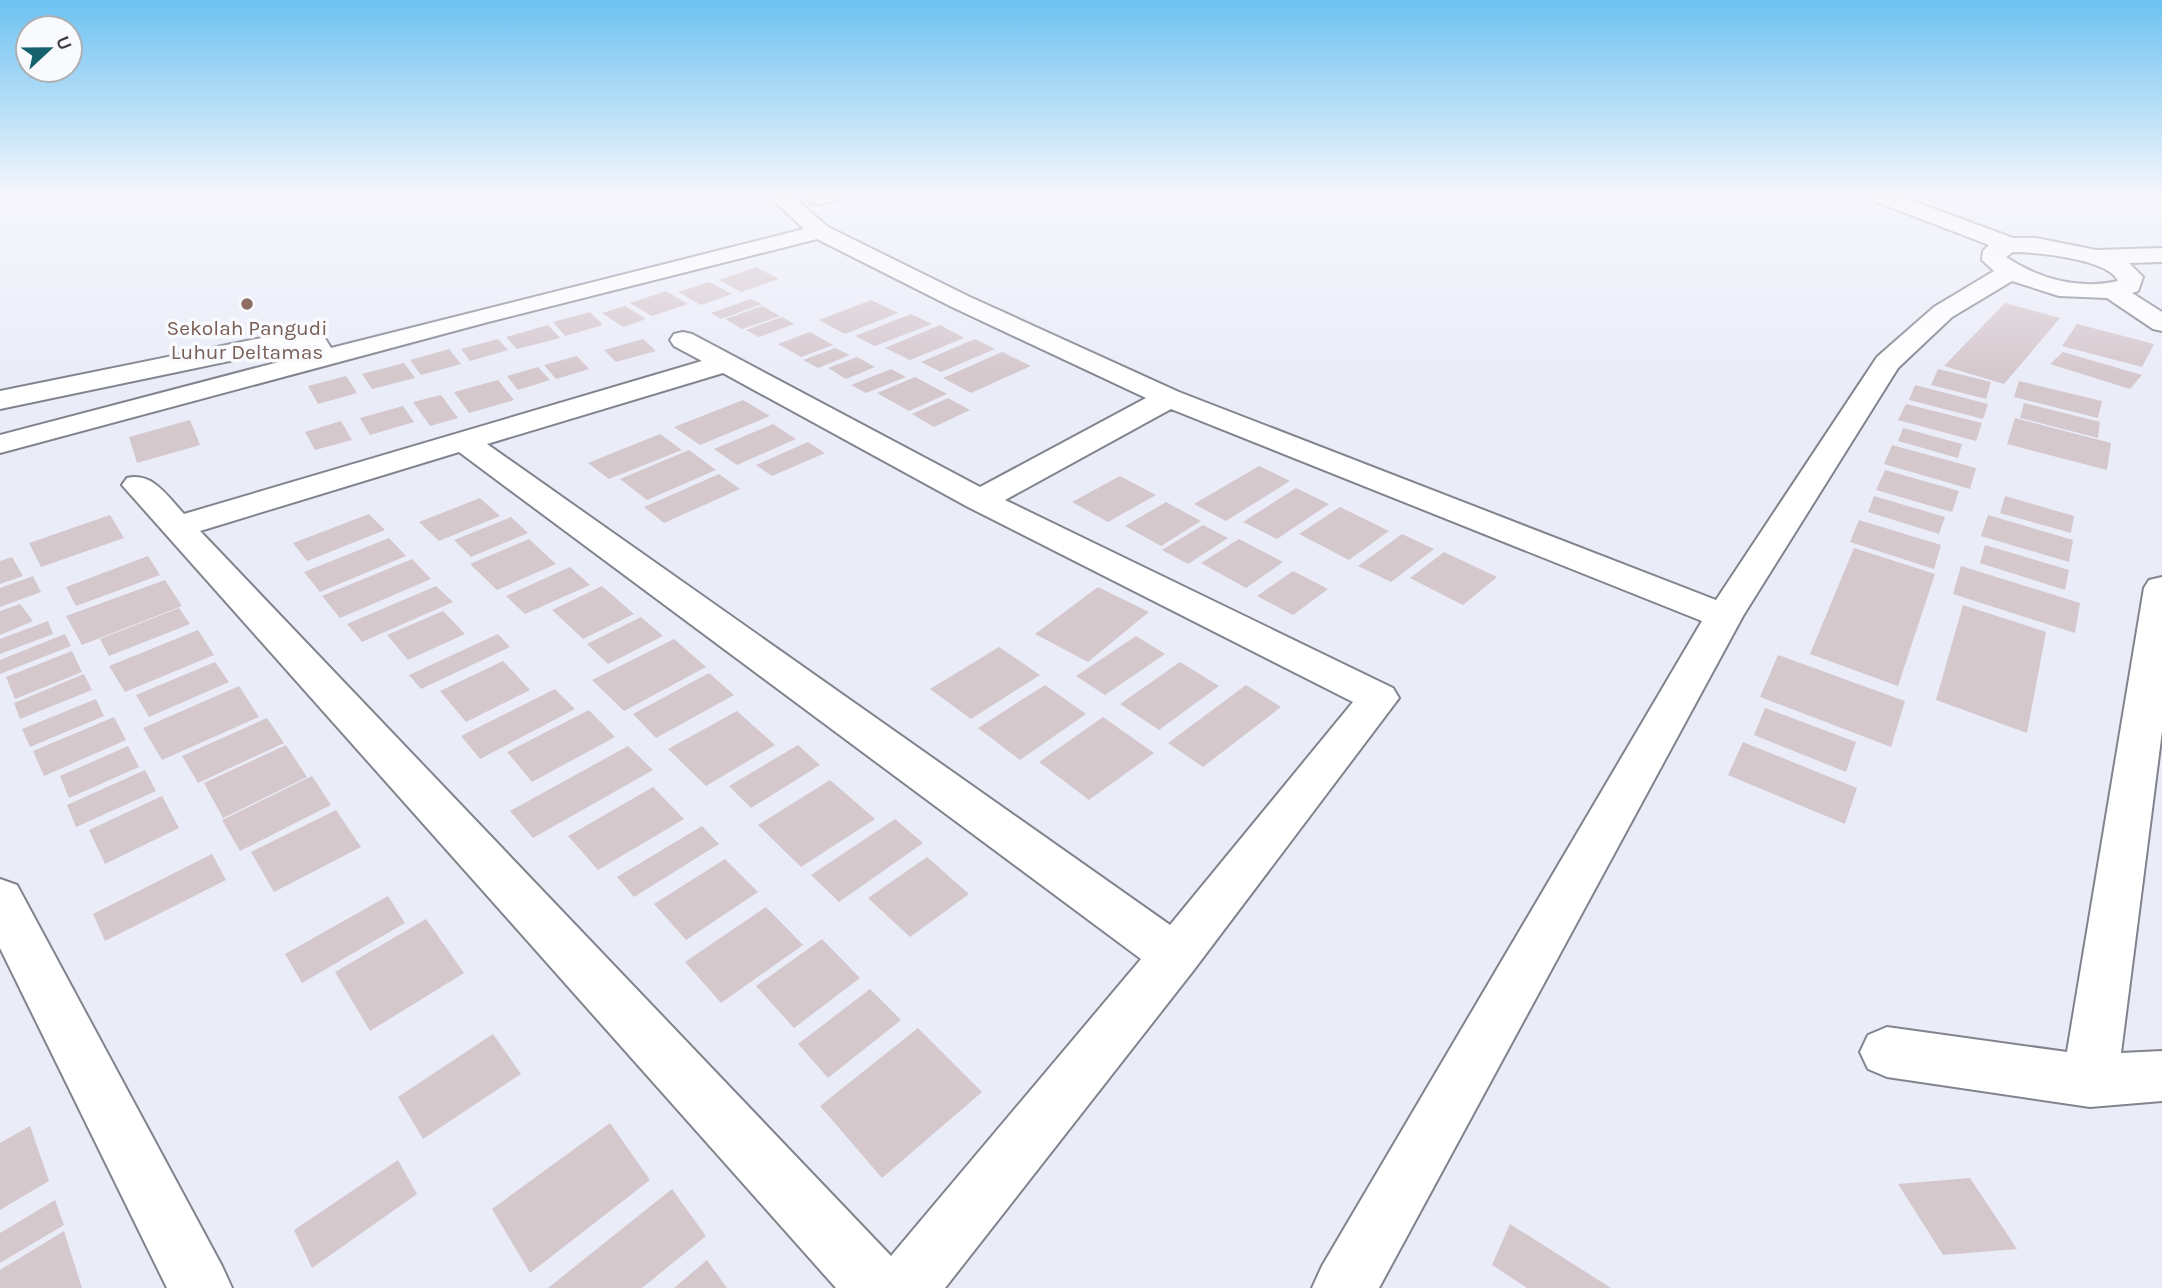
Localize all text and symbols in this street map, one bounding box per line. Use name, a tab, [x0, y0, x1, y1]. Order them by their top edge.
north arrow	[14, 14, 84, 84]
text: U	[51, 33, 76, 53]
marker: Sekolah Pangudi Luhur Deltamas	[239, 296, 255, 312]
place label: Sekolah Pangudi Luhur Deltamas	[166, 316, 328, 364]

